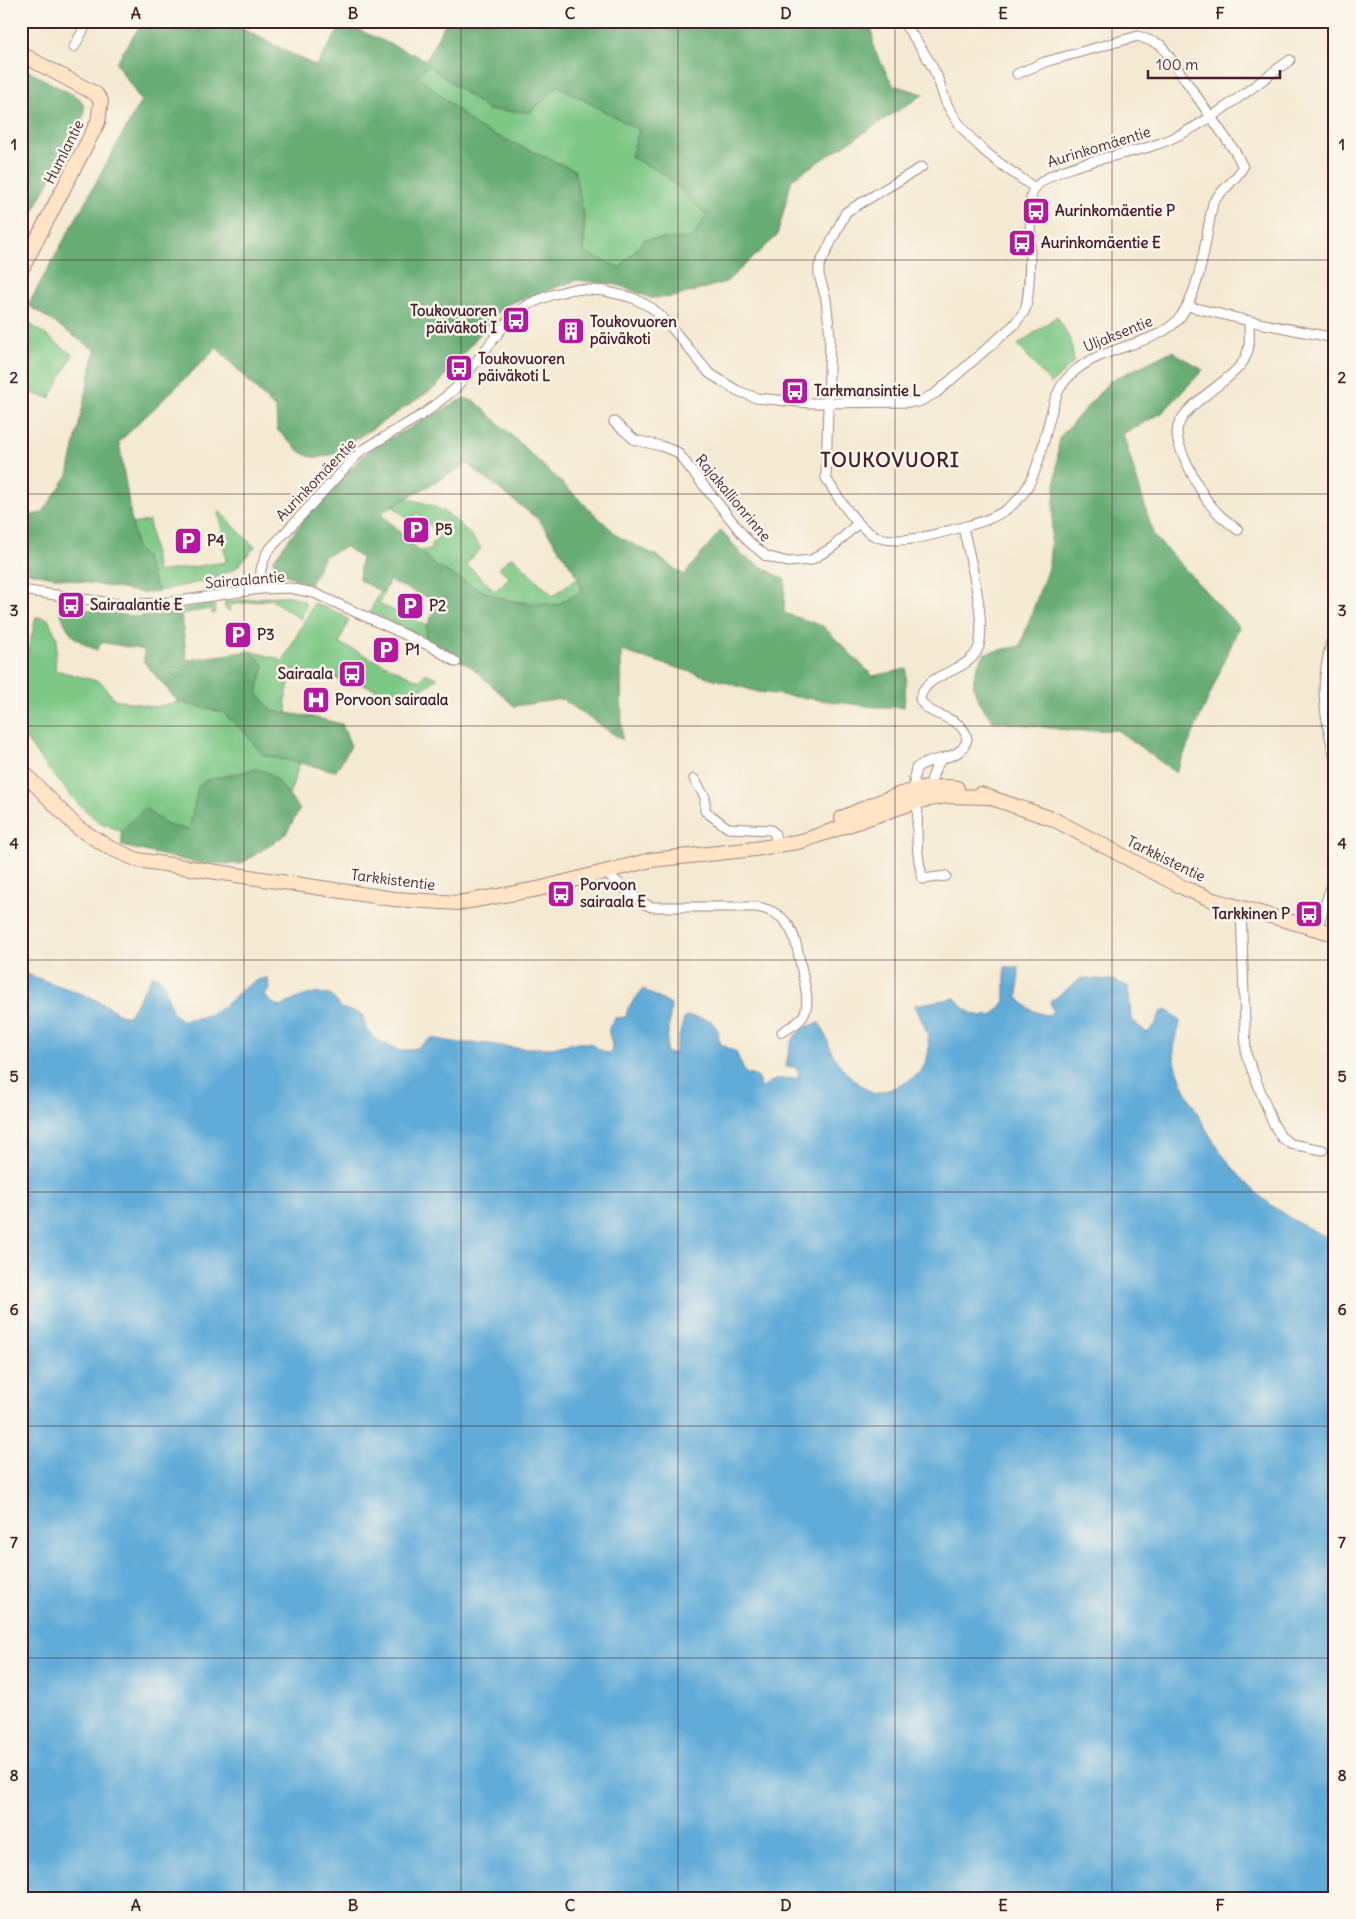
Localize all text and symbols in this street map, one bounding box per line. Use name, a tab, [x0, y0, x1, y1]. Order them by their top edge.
text: A	[131, 3, 141, 23]
text: B	[348, 3, 359, 23]
text: C	[565, 3, 576, 23]
text: D	[780, 3, 792, 23]
text: E	[998, 3, 1008, 23]
text: F	[1215, 3, 1225, 23]
scale bar	[1148, 48, 1281, 80]
text: 100 m	[1156, 55, 1198, 74]
street label: Humlantie	[39, 116, 88, 187]
street label: Aurinkomäentie	[1045, 122, 1153, 171]
text: 1	[11, 134, 17, 154]
text: 1	[1339, 134, 1345, 154]
bus stop icon: Aurinkomäentie P	[1021, 196, 1051, 226]
place label: Aurinkomäentie P	[1055, 201, 1175, 220]
bus stop icon: Aurinkomäentie E	[1007, 228, 1037, 258]
place label: Aurinkomäentie E	[1041, 233, 1161, 252]
place label: Toukovuoren päiväkoti I	[410, 301, 497, 338]
bus stop icon: Toukovuoren päiväkoti I	[501, 305, 531, 335]
street label: Uljaksentie	[1080, 311, 1155, 356]
place label: Toukovuoren päiväkoti	[590, 312, 677, 349]
building icon: Toukovuoren päiväkoti	[556, 316, 586, 346]
place label: Toukovuoren päiväkoti L	[478, 349, 565, 386]
bus stop icon: Toukovuoren päiväkoti L	[444, 353, 474, 383]
text: 2	[10, 367, 19, 387]
text: 2	[1338, 367, 1347, 387]
bus stop icon: Tarkmansintie L	[780, 376, 810, 406]
place label: Tarkmansintie L	[814, 381, 921, 400]
street label: Aurinkomäentie	[272, 434, 360, 525]
district label: TOUKOVUORI	[820, 447, 960, 472]
street label: Rajakallionrinne	[691, 450, 775, 545]
parking icon: P5	[401, 515, 431, 545]
place label: P5	[435, 520, 453, 539]
parking icon: P4	[173, 526, 203, 556]
place label: P4	[207, 531, 225, 550]
street label: Sairaalantie	[204, 567, 286, 592]
bus stop icon: Sairaalantie E	[56, 590, 86, 620]
parking icon: P2	[395, 591, 425, 621]
place label: Sairaalantie E	[90, 595, 183, 614]
place label: P2	[429, 596, 446, 615]
text: 3	[9, 600, 19, 620]
text: 3	[1337, 600, 1347, 620]
parking icon: P3	[223, 620, 253, 650]
place label: P3	[257, 625, 275, 644]
parking icon: P1	[371, 635, 401, 665]
place label: P1	[405, 640, 420, 659]
bus stop icon: Sairaala	[337, 659, 367, 689]
place label: Sairaala	[278, 664, 333, 683]
hospital icon: Porvoon sairaala	[301, 685, 331, 715]
place label: Porvoon sairaala	[335, 690, 449, 709]
street label: Tarkkistentie	[1124, 831, 1209, 886]
text: 4	[9, 833, 19, 853]
text: 4	[1337, 833, 1347, 853]
street label: Tarkkistentie	[350, 865, 436, 894]
place label: Porvoon sairaala E	[580, 875, 646, 911]
bus stop icon: Porvoon sairaala E	[546, 879, 576, 909]
bus stop icon: Tarkkinen P	[1294, 899, 1324, 929]
place label: Tarkkinen P	[1212, 904, 1290, 923]
text: 5	[9, 1066, 19, 1086]
text: 5	[1337, 1066, 1347, 1086]
text: 6	[9, 1299, 19, 1319]
text: 6	[1337, 1299, 1347, 1319]
text: 7	[10, 1532, 18, 1552]
text: 7	[1338, 1532, 1346, 1552]
text: 8	[9, 1765, 19, 1785]
text: 8	[1337, 1765, 1347, 1785]
text: A	[131, 1895, 141, 1915]
text: B	[348, 1895, 359, 1915]
text: C	[565, 1895, 576, 1915]
text: D	[780, 1895, 792, 1915]
text: E	[998, 1895, 1008, 1915]
text: F	[1215, 1895, 1225, 1915]

